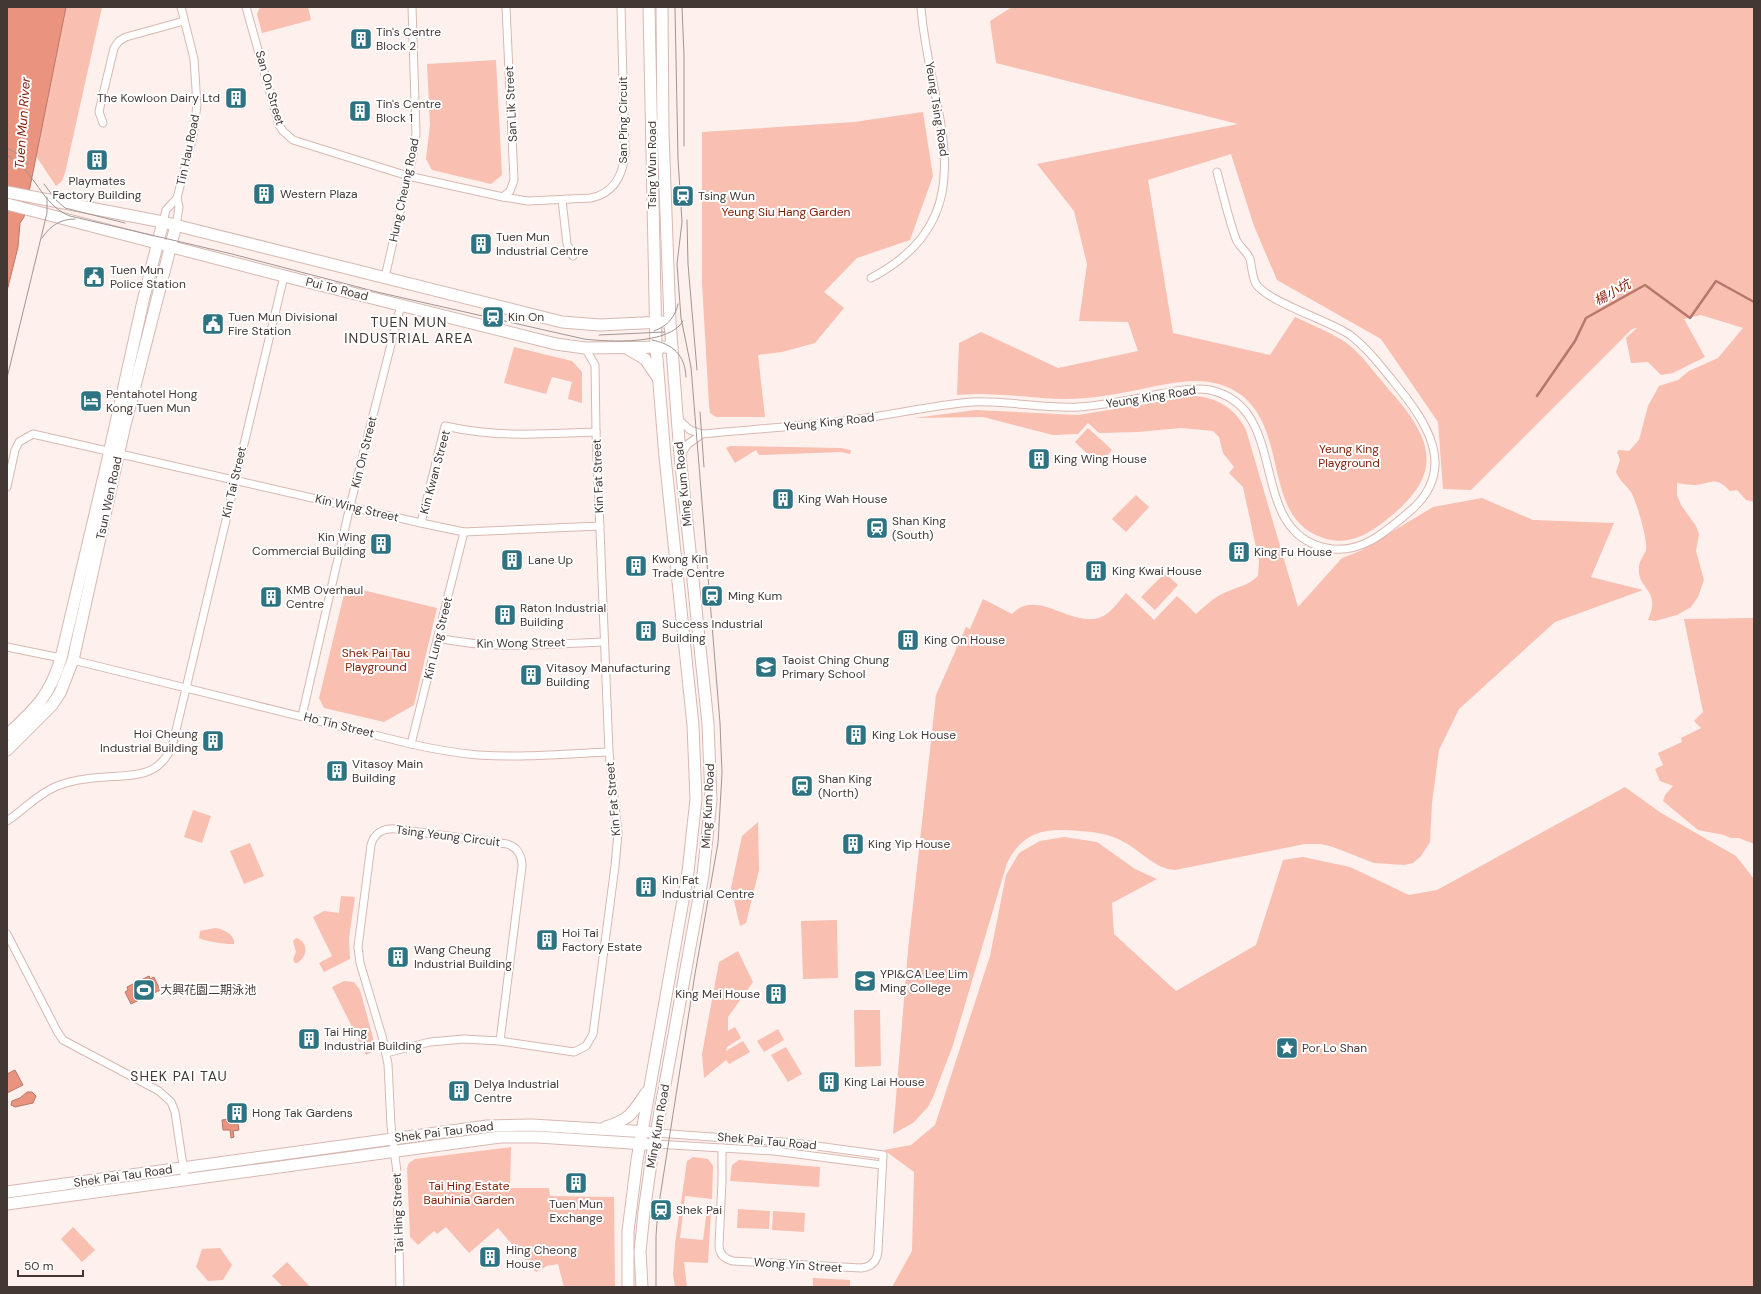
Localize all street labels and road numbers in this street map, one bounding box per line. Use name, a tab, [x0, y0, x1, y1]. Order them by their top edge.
street label: San On Street	[252, 49, 288, 127]
street label: Yeung Tsing Road	[922, 60, 952, 158]
street label: San Lik Street	[501, 65, 521, 142]
street label: San Ping Circuit	[615, 76, 631, 164]
street label: Tin Hau Road	[173, 113, 203, 187]
street label: Tsing Wun Road	[644, 121, 660, 209]
street label: Hung Cheung Road	[385, 137, 423, 243]
street label: Pui To Road	[304, 274, 370, 304]
street label: Yeung King Road	[1105, 382, 1197, 412]
street label: Yeung King Road	[783, 409, 875, 435]
street label: Kin On Street	[347, 414, 381, 490]
street label: Kin Kwan Street	[416, 428, 454, 516]
street label: Kin Fat Street	[589, 438, 607, 513]
street label: Ming Kum Road	[671, 441, 695, 527]
street label: Kin Tai Street	[218, 445, 250, 519]
street label: Tsun Wen Road	[92, 455, 126, 541]
street label: Kin Wing Street	[314, 491, 401, 525]
street label: Kin Lung Street	[420, 595, 456, 681]
street label: Kin Wong Street	[476, 634, 566, 652]
street label: Ho Tin Street	[302, 709, 376, 742]
street label: Kin Fat Street	[602, 761, 624, 837]
street label: Ming Kum Road	[698, 763, 718, 849]
street label: Tsing Yeung Circuit	[395, 822, 501, 850]
street label: Ming Kum Road	[643, 1083, 673, 1169]
street label: Shek Pai Tau Road	[394, 1118, 494, 1146]
street label: Shek Pai Tau Road	[717, 1129, 817, 1153]
street label: Shek Pai Tau Road	[73, 1161, 173, 1191]
street label: Tai Hing Street	[389, 1172, 407, 1253]
street label: Wong Yin Street	[753, 1254, 843, 1276]

